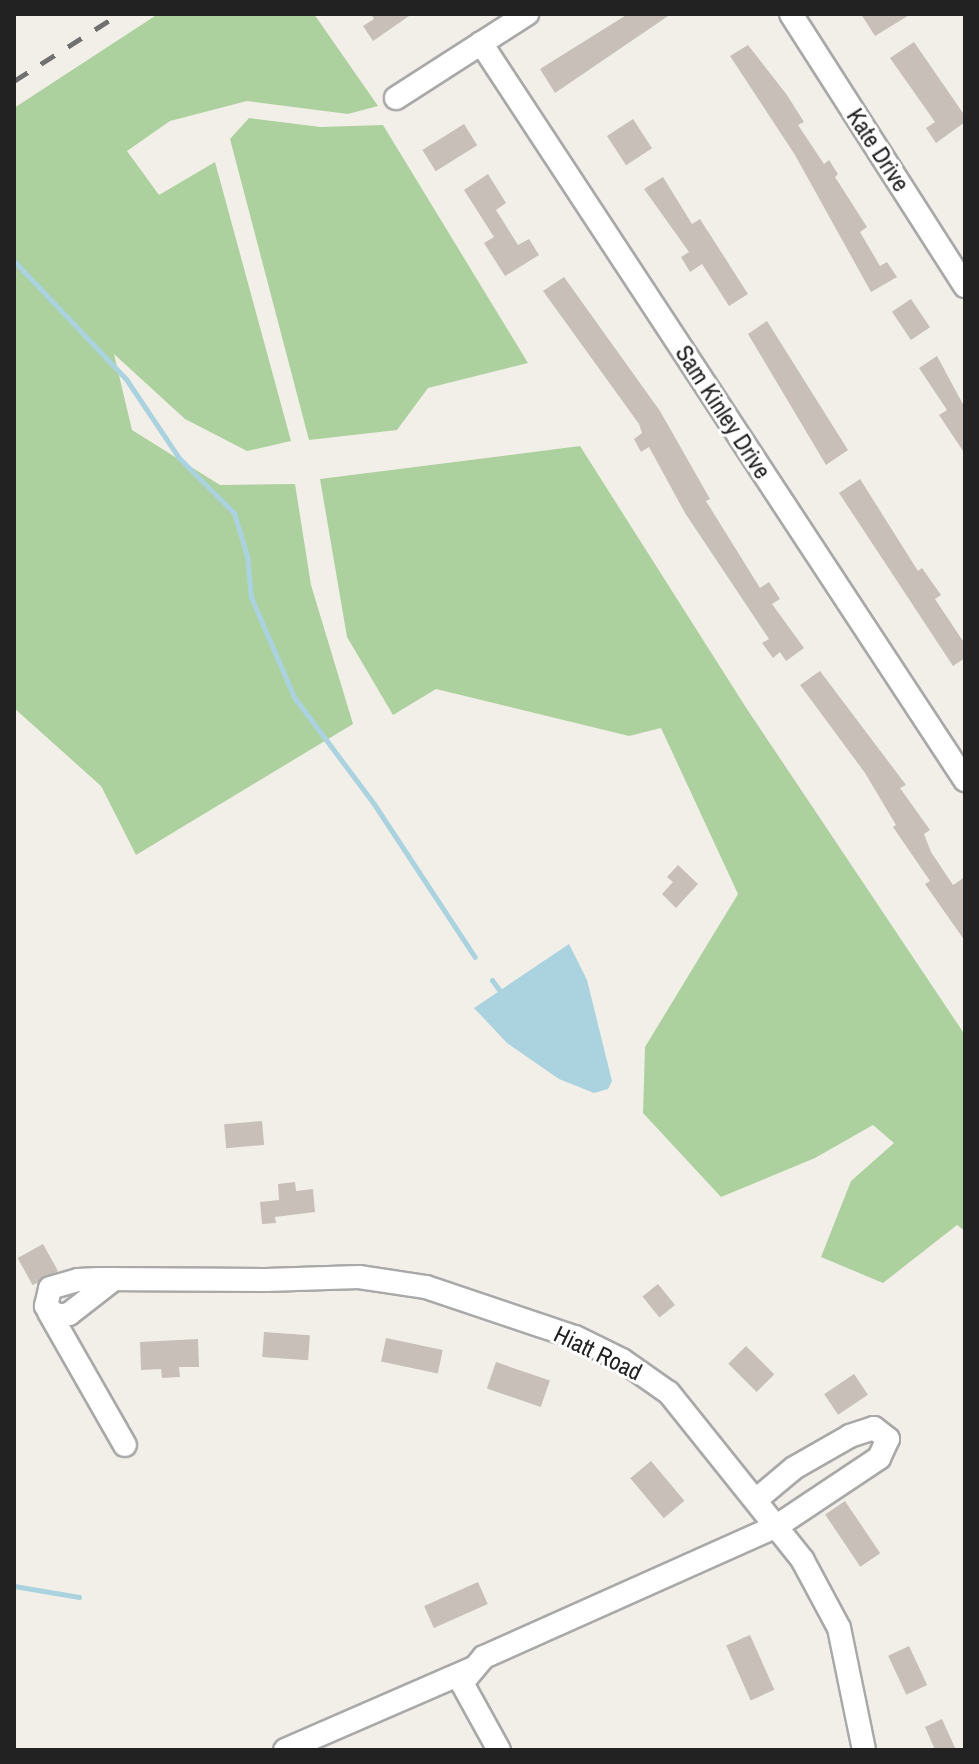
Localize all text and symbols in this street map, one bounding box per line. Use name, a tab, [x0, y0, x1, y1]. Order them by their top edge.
street label: Kate Drive	[841, 103, 915, 197]
street label: Sam Kinley Drive	[669, 340, 777, 484]
street label: Hiatt Road	[549, 1319, 647, 1387]

